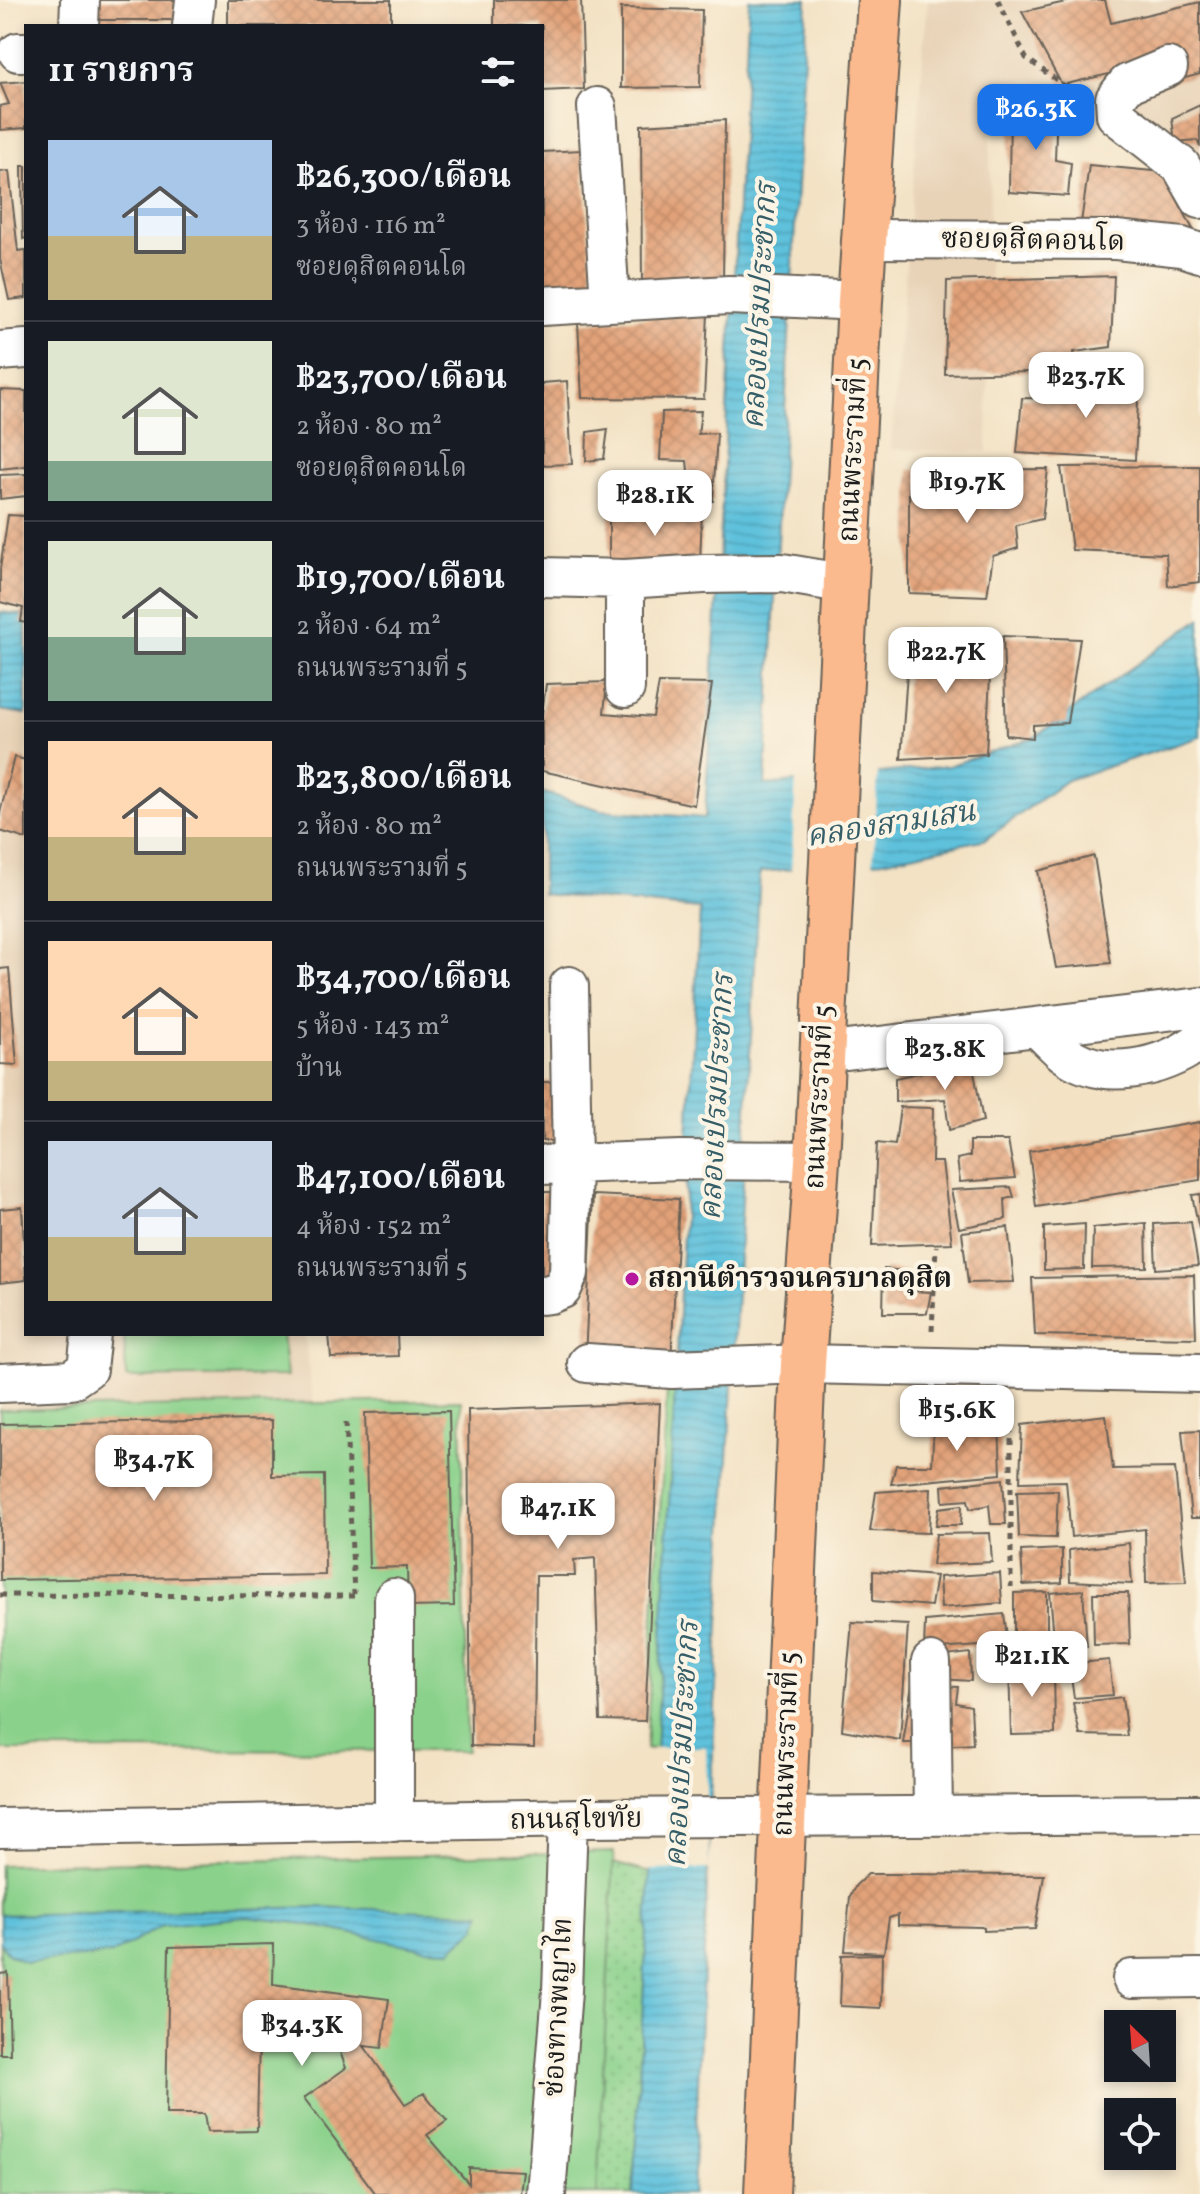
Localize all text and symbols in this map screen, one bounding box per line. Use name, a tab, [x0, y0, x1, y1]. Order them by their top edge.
text: 11 รายการ	[48, 49, 194, 96]
icon: filters	[476, 50, 520, 94]
pin: ฿26.3K	[971, 84, 1101, 152]
text: ฿26.3K	[995, 92, 1077, 128]
text: ฿26,300/เดือน	[296, 155, 511, 202]
icon: home	[112, 172, 208, 268]
water label: คลองเปรมประชากร	[734, 178, 789, 430]
text: 3 ห้อง · 116 m²	[296, 208, 446, 244]
street label: ซอยดุสิตคอนโด	[941, 218, 1125, 262]
text: ซอยดุสิตคอนโด	[296, 250, 467, 286]
pin: ฿23.7K	[1021, 352, 1151, 420]
text: ฿23,700/เดือน	[296, 356, 507, 403]
street label: ถนนพระรามที่ 5	[827, 356, 878, 543]
text: ฿23.7K	[1047, 360, 1125, 396]
icon: home	[112, 373, 208, 469]
text: 2 ห้อง · 80 m²	[296, 409, 442, 445]
text: ซอยดุสิตคอนโด	[296, 451, 467, 487]
pin: ฿19.7K	[902, 457, 1032, 525]
text: ฿19.7K	[928, 465, 1006, 501]
pin: ฿28.1K	[590, 470, 720, 538]
text: ฿28.1K	[616, 478, 694, 514]
text: ฿19,700/เดือน	[296, 556, 505, 603]
icon: home	[112, 573, 208, 669]
text: 2 ห้อง · 64 m²	[296, 609, 441, 645]
pin: ฿22.7K	[881, 627, 1011, 695]
text: ฿22.7K	[906, 635, 986, 671]
text: ถนนพระรามที่ 5	[296, 651, 468, 687]
text: ฿23,800/เดือน	[296, 756, 512, 803]
icon: home	[112, 773, 208, 869]
water label: คลองสามเสน	[803, 791, 979, 859]
text: 2 ห้อง · 80 m²	[296, 809, 442, 845]
text: ถนนพระรามที่ 5	[296, 851, 468, 887]
text: ฿34,700/เดือน	[296, 956, 510, 1003]
water label: คลองเปรมประชากร	[691, 969, 746, 1221]
icon: home	[112, 973, 208, 1069]
street label: ถนนพระรามที่ 5	[793, 1003, 844, 1190]
text: 5 ห้อง · 143 m²	[296, 1009, 449, 1045]
pin: ฿23.8K	[880, 1024, 1010, 1092]
text: ฿23.8K	[904, 1032, 986, 1068]
text: บ้าน	[296, 1051, 342, 1087]
text: ฿47,100/เดือน	[296, 1156, 505, 1203]
icon: home	[112, 1173, 208, 1269]
text: 4 ห้อง · 152 m²	[296, 1209, 451, 1245]
text: ถนนพระรามที่ 5	[296, 1251, 468, 1287]
place label: สถานีตำรวจนครบาลดุสิต	[648, 1260, 952, 1299]
marker: สถานีตำรวจนครบาลดุสิต	[623, 1270, 641, 1288]
pin: ฿15.6K	[892, 1385, 1022, 1453]
text: ฿15.6K	[918, 1393, 996, 1429]
pin: ฿34.7K	[89, 1435, 219, 1503]
text: ฿34.7K	[113, 1443, 195, 1479]
pin: ฿47.1K	[493, 1483, 623, 1551]
text: ฿47.1K	[520, 1491, 596, 1527]
water label: คลองเปรมประชากร	[656, 1616, 711, 1868]
pin: ฿21.1K	[967, 1631, 1097, 1699]
text: ฿21.1K	[994, 1639, 1070, 1675]
street label: ถนนพระรามที่ 5	[761, 1651, 810, 1837]
street label: ถนนสุโขทัย	[509, 1797, 643, 1841]
street label: ช่องทางพญาไท	[533, 1917, 583, 2097]
pin: ฿34.3K	[237, 2000, 367, 2068]
text: ฿34.3K	[261, 2008, 343, 2044]
north arrow	[1104, 2010, 1176, 2082]
map controls	[1104, 2010, 1176, 2170]
button: locate	[1104, 2098, 1176, 2170]

